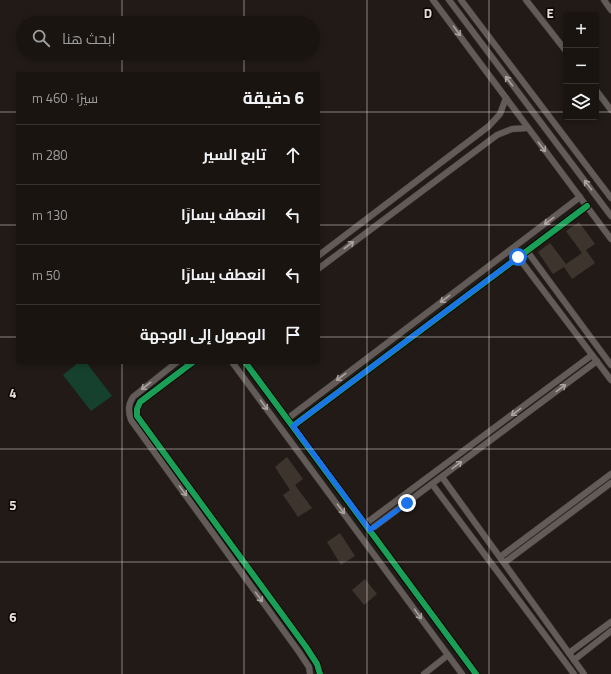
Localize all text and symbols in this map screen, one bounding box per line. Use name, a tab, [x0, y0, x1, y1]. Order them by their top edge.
text: D	[424, 3, 432, 23]
text: E	[546, 3, 554, 23]
map controls	[563, 12, 599, 120]
button: +	[563, 12, 599, 48]
search box	[16, 16, 320, 60]
one-way arrow	[452, 26, 461, 37]
icon: search	[30, 27, 52, 49]
text: ابحث هنا	[62, 27, 115, 50]
button: −	[563, 48, 599, 84]
one-way arrow	[505, 75, 514, 86]
button: layers	[563, 84, 599, 120]
text: 6 دقيقة	[243, 85, 304, 111]
text: سيرًا · 460 m	[32, 88, 98, 108]
one-way arrow	[538, 141, 547, 152]
text: تابع السير	[203, 143, 266, 166]
icon: ahead	[282, 144, 304, 166]
text: 280 m	[32, 145, 68, 165]
one-way arrow	[583, 179, 592, 190]
text: انعطف يسارًا	[181, 203, 266, 226]
icon: left	[282, 204, 304, 226]
text: 130 m	[32, 205, 68, 225]
one-way arrow	[543, 216, 554, 225]
one-way arrow	[344, 241, 355, 249]
route start	[509, 248, 527, 266]
text: انعطف يسارًا	[181, 263, 266, 286]
icon: left	[282, 264, 304, 286]
text: 50 m	[32, 265, 60, 285]
one-way arrow	[439, 295, 450, 303]
text: الوصول إلى الوجهة	[140, 323, 266, 346]
icon: arrive	[282, 324, 304, 346]
one-way arrow	[336, 373, 347, 382]
one-way arrow	[141, 381, 152, 390]
text: 4	[9, 383, 17, 403]
one-way arrow	[556, 384, 567, 392]
one-way arrow	[259, 399, 268, 410]
one-way arrow	[510, 408, 521, 416]
one-way arrow	[451, 461, 462, 470]
one-way arrow	[179, 485, 187, 496]
route end	[398, 494, 416, 512]
text: 5	[9, 495, 17, 515]
one-way arrow	[337, 504, 345, 515]
one-way arrow	[255, 591, 263, 602]
text: 6	[9, 607, 17, 627]
one-way arrow	[414, 608, 422, 619]

